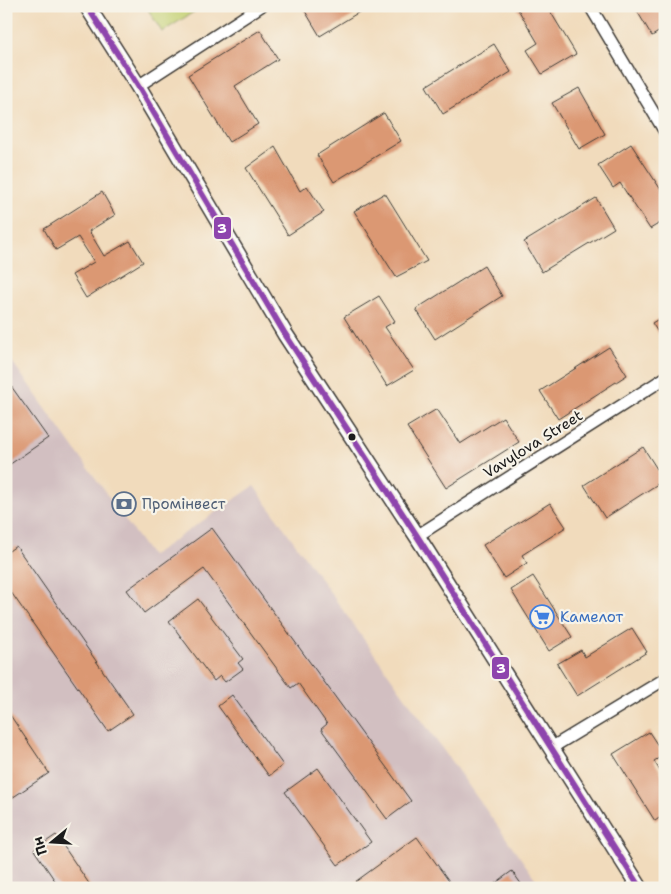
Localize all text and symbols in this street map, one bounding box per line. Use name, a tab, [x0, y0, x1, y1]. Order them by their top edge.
line badge: 3	[213, 216, 232, 240]
text: 3	[217, 219, 227, 237]
street label: Vavylova Street	[479, 405, 587, 483]
unlabelled marker	[347, 432, 357, 442]
bank icon: Промінвест	[111, 491, 137, 517]
place label: Промінвест	[142, 494, 226, 514]
supermarket icon: Камелот	[529, 604, 555, 630]
place label: Камелот	[560, 607, 624, 627]
line badge: 3	[491, 656, 510, 680]
text: 3	[496, 659, 506, 677]
north arrow	[28, 816, 78, 866]
text: Пн	[28, 834, 51, 858]

